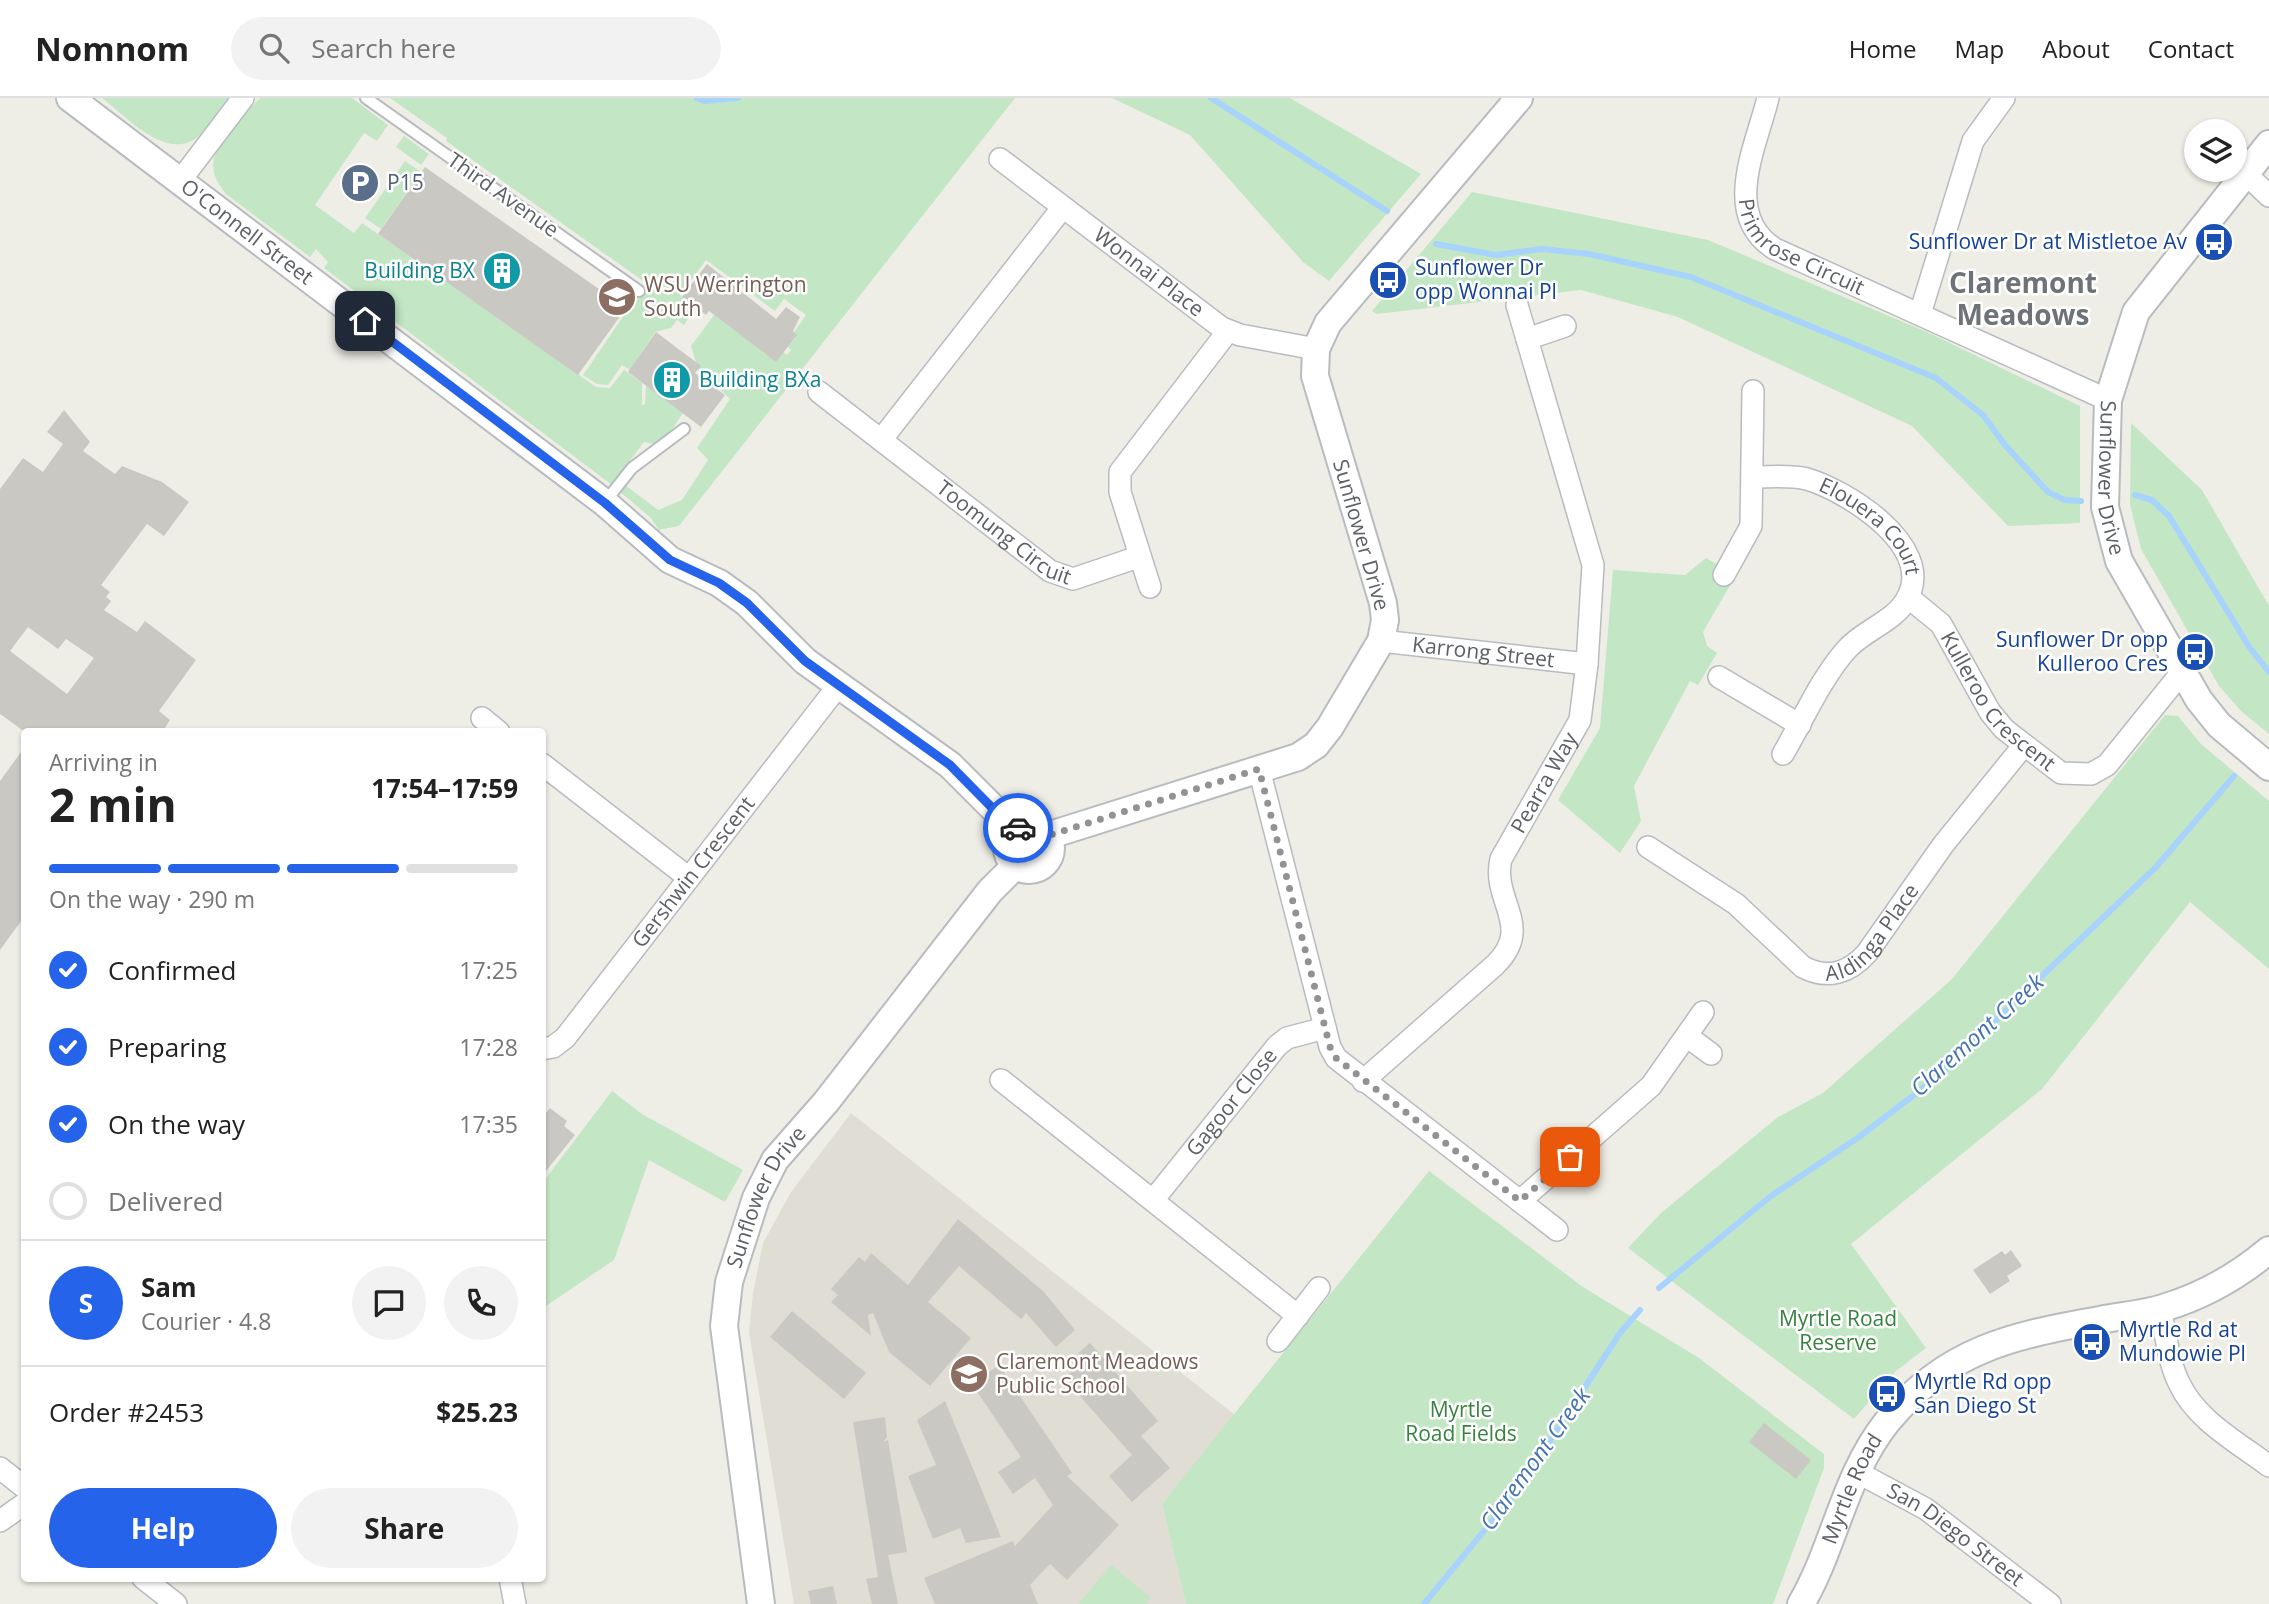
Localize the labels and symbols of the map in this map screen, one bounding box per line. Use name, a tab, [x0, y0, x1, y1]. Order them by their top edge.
street label: Third Avenue	[442, 146, 565, 243]
parking icon: P15	[339, 162, 381, 204]
place label: P15	[387, 168, 424, 196]
street label: O'Connell Street	[176, 172, 320, 290]
street label: Primrose Circuit	[1733, 197, 1869, 301]
street label: Wonnai Place	[1089, 220, 1210, 323]
bus stop icon: Sunflower Dr at Mistletoe Av	[2193, 221, 2235, 263]
place label: Sunflower Dr at Mistletoe Av	[1909, 227, 2188, 255]
building icon: Building BX	[481, 250, 523, 292]
place label: Sunflower Dr opp Wonnai Pl	[1415, 253, 1557, 305]
place label: Building BX	[364, 256, 476, 284]
bus stop icon: Sunflower Dr opp Wonnai Pl	[1367, 259, 1409, 301]
district label: Claremont Meadows	[1949, 263, 2097, 333]
place label: WSU Werrington South	[644, 270, 807, 322]
school or university icon: WSU Werrington South	[596, 276, 638, 318]
pin	[335, 291, 395, 351]
building icon: Building BXa	[651, 359, 693, 401]
place label: Building BXa	[699, 365, 821, 393]
street label: Sunflower Drive	[2092, 400, 2132, 558]
street label: Sunflower Drive	[1327, 456, 1397, 613]
street label: Elouera Court	[1815, 470, 1928, 577]
street label: Toomung Circuit	[931, 473, 1075, 590]
place label: Sunflower Dr opp Kulleroo Cres	[1996, 625, 2168, 677]
street label: Kulleroo Crescent	[1935, 626, 2062, 777]
street label: Karrong Street	[1411, 630, 1556, 673]
bus stop icon: Sunflower Dr opp Kulleroo Cres	[2174, 631, 2216, 673]
street label: Pearra Way	[1504, 726, 1583, 838]
street label: Gershwin Crescent	[625, 790, 760, 953]
courier	[983, 793, 1053, 863]
street label: Aldinga Place	[1824, 878, 1925, 987]
water label: Claremont Creek	[1903, 965, 2051, 1103]
street label: Gagoor Close	[1179, 1042, 1283, 1161]
street label: Sunflower Drive	[719, 1120, 812, 1271]
pin	[1540, 1127, 1600, 1187]
park label: Myrtle Road Reserve	[1779, 1304, 1897, 1356]
place label: Myrtle Rd at Mundowie Pl	[2119, 1315, 2246, 1367]
bus stop icon: Myrtle Rd at Mundowie Pl	[2071, 1321, 2113, 1363]
place label: Claremont Meadows Public School	[996, 1347, 1199, 1399]
school or university icon: Claremont Meadows Public School	[948, 1353, 990, 1395]
place label: Myrtle Rd opp San Diego St	[1914, 1367, 2052, 1419]
bus stop icon: Myrtle Rd opp San Diego St	[1866, 1373, 1908, 1415]
water label: Claremont Creek	[1471, 1380, 1597, 1536]
park label: Myrtle Road Fields	[1405, 1395, 1517, 1447]
street label: Myrtle Road	[1815, 1428, 1888, 1548]
street label: San Diego Street	[1883, 1476, 2030, 1592]

